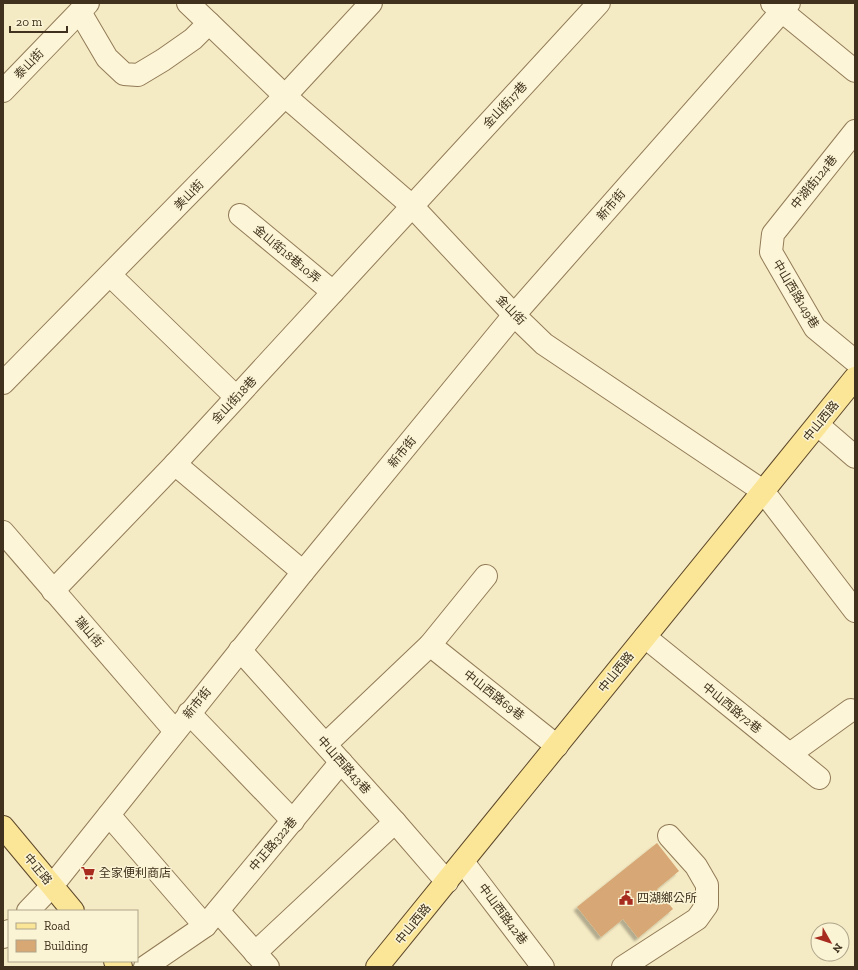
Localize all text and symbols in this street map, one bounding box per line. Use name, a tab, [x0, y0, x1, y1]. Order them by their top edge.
scale bar	[10, 8, 67, 34]
text: 20 m	[16, 15, 43, 29]
street label: 泰山街	[11, 46, 47, 82]
street label: 金山街17巷	[480, 79, 530, 131]
street label: 中湖街124巷	[788, 152, 840, 212]
street label: 美山街	[171, 177, 207, 213]
street label: 新市街	[594, 187, 628, 223]
street label: 金山街18巷10弄	[251, 222, 323, 286]
street label: 中山西路149巷	[770, 257, 822, 331]
street label: 金山街	[493, 292, 529, 328]
street label: 金山街18巷	[209, 374, 259, 426]
street label: 中山西路	[800, 398, 842, 444]
street label: 新市街	[385, 434, 419, 470]
street label: 瑞山街	[72, 614, 106, 650]
street label: 中山西路	[595, 649, 637, 695]
street label: 中山西路69巷	[461, 667, 527, 723]
street label: 中山西路72巷	[700, 680, 764, 736]
street label: 新市街	[180, 685, 214, 721]
street label: 中山西路43巷	[315, 733, 373, 797]
street label: 中正路322巷	[246, 814, 300, 874]
street label: 中正路	[21, 851, 55, 887]
supermarket icon: 全家便利商店	[80, 865, 96, 881]
place label: 全家便利商店	[99, 866, 171, 880]
street label: 中山西路42巷	[476, 881, 530, 947]
public building icon: 四湖鄉公所	[618, 890, 634, 906]
place label: 四湖鄉公所	[637, 891, 697, 905]
street label: 中山西路	[392, 901, 434, 947]
legend	[8, 910, 138, 962]
text: Road	[44, 919, 70, 933]
north arrow	[810, 922, 850, 962]
text: Building	[44, 939, 88, 953]
text: N	[829, 941, 845, 956]

